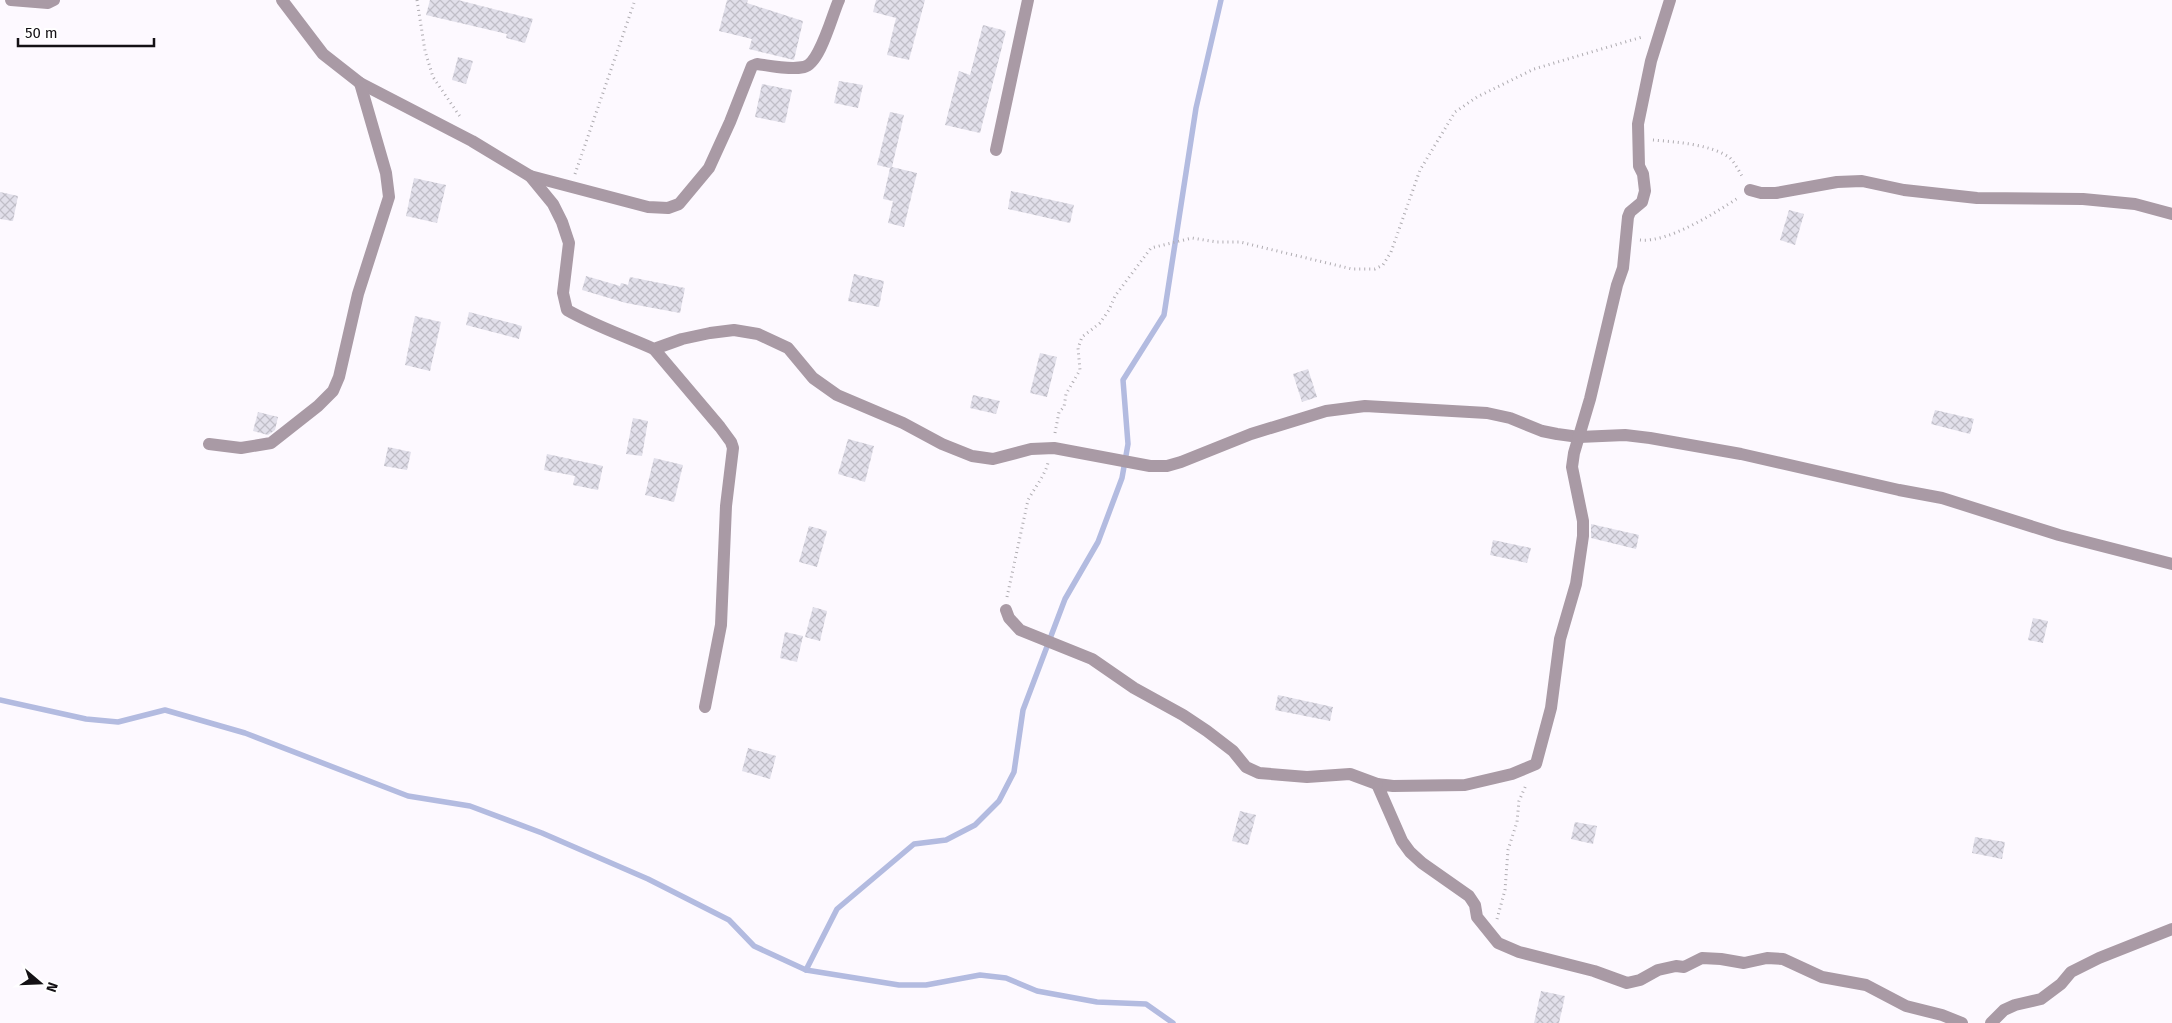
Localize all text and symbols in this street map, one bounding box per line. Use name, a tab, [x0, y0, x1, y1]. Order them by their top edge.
scale bar	[18, 15, 154, 47]
text: 50 m	[25, 24, 58, 42]
north arrow	[15, 958, 65, 1008]
text: N	[42, 980, 61, 994]

